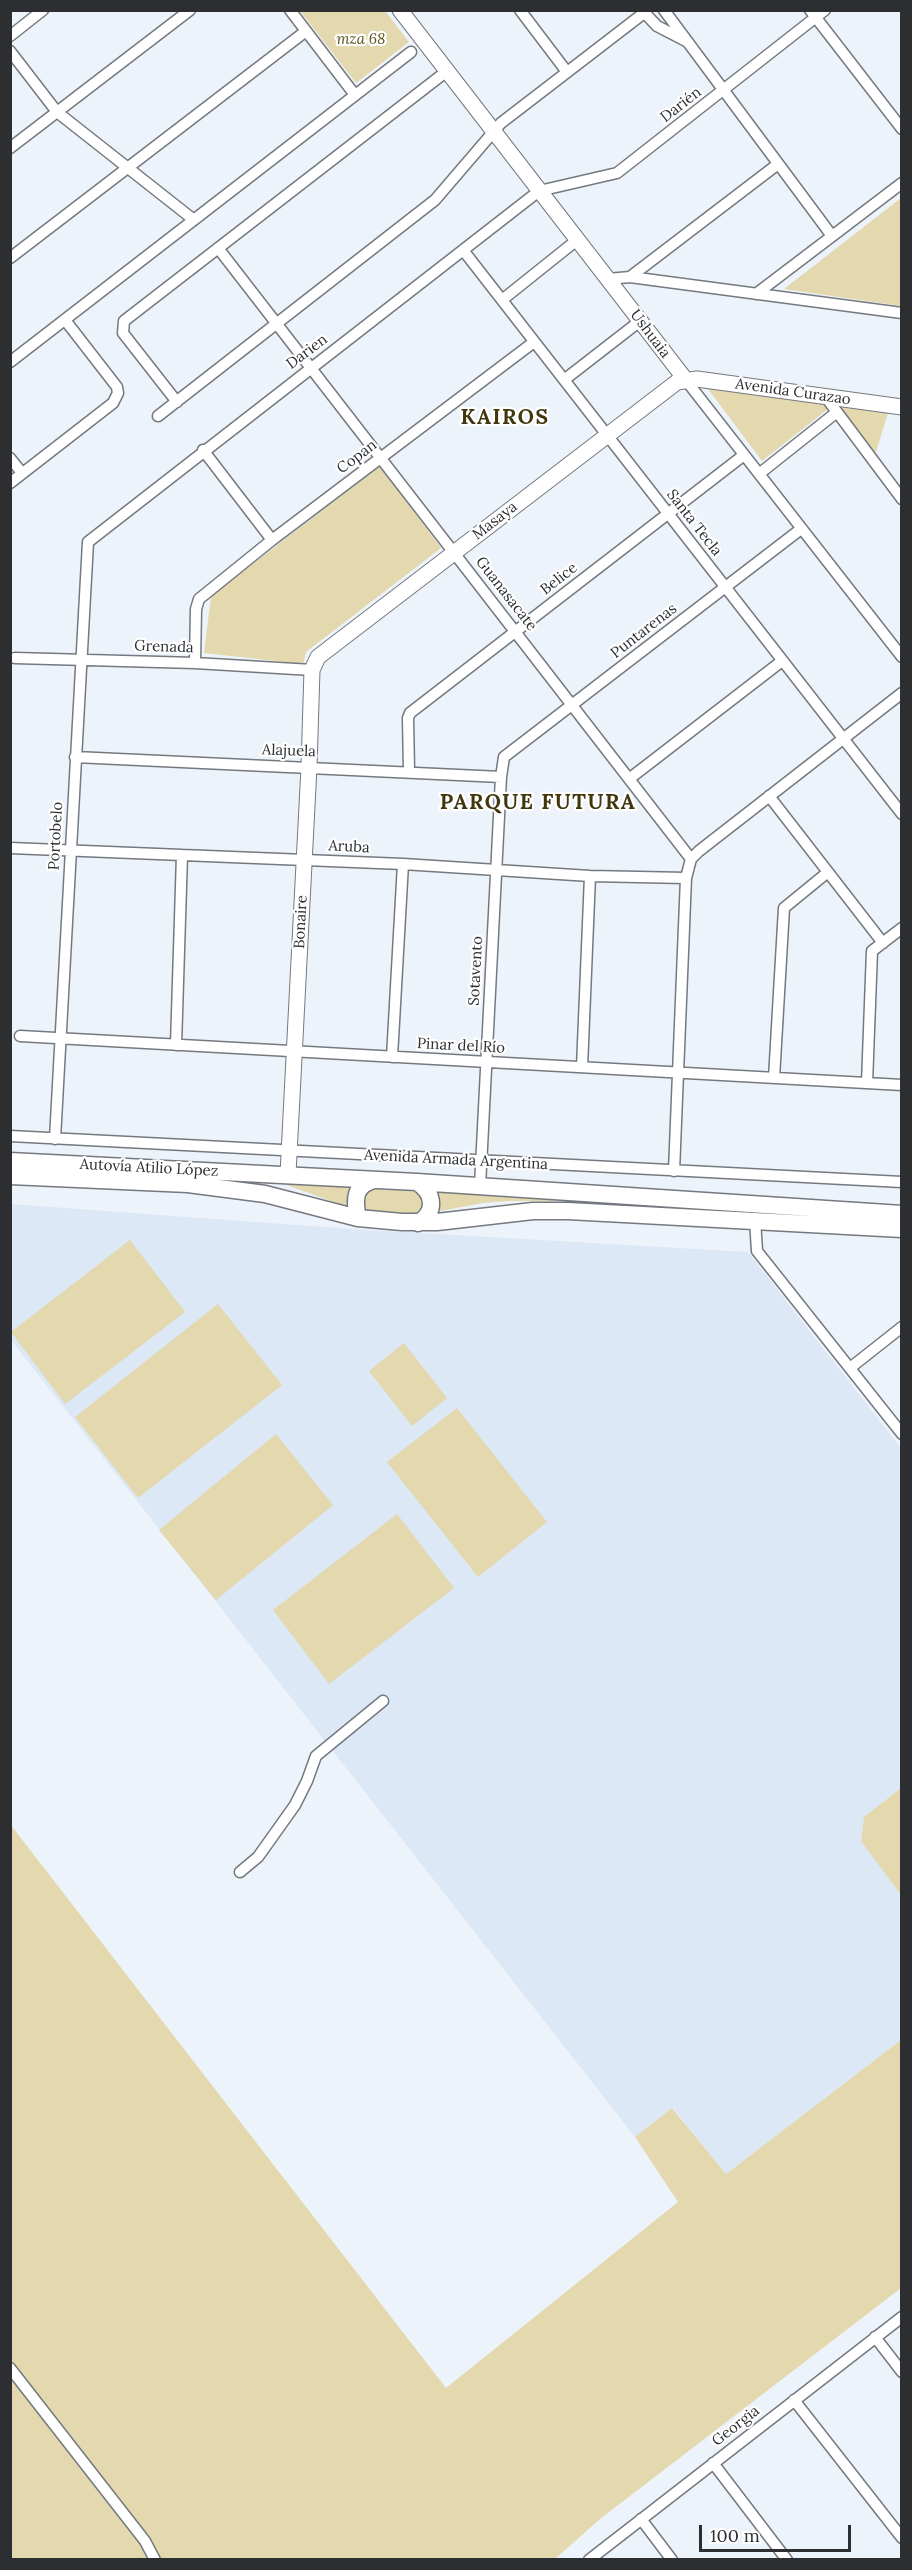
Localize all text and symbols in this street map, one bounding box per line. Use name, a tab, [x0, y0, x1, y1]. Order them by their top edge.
park label: mza 68	[336, 31, 386, 49]
street label: Darién	[657, 84, 705, 126]
street label: Ushuaia	[626, 306, 674, 362]
street label: Darien	[283, 331, 331, 373]
street label: Avenida Curazao	[734, 375, 852, 409]
district label: KAIROS	[460, 405, 550, 431]
street label: Copan	[334, 436, 380, 478]
street label: Santa Tecla	[662, 486, 726, 560]
street label: Masaya	[469, 498, 521, 544]
street label: Guanasacate	[471, 553, 541, 635]
street label: Belice	[537, 559, 581, 599]
street label: Puntarenas	[607, 600, 681, 662]
street label: Grenada	[134, 637, 194, 657]
street label: Alajuela	[262, 741, 316, 761]
district label: PARQUE FUTURA	[440, 790, 636, 816]
street label: Portobelo	[45, 801, 67, 871]
street label: Aruba	[328, 837, 370, 857]
street label: Bonaire	[291, 895, 311, 949]
street label: Sotavento	[465, 936, 487, 1006]
street label: Pinar del Río	[417, 1035, 505, 1057]
street label: Avenida Armada Argentina	[363, 1146, 549, 1174]
street label: Autovía Atilio López	[79, 1155, 219, 1181]
street label: Georgia	[709, 2402, 763, 2450]
scale bar	[702, 2513, 854, 2551]
text: 100 m	[710, 2524, 760, 2547]

